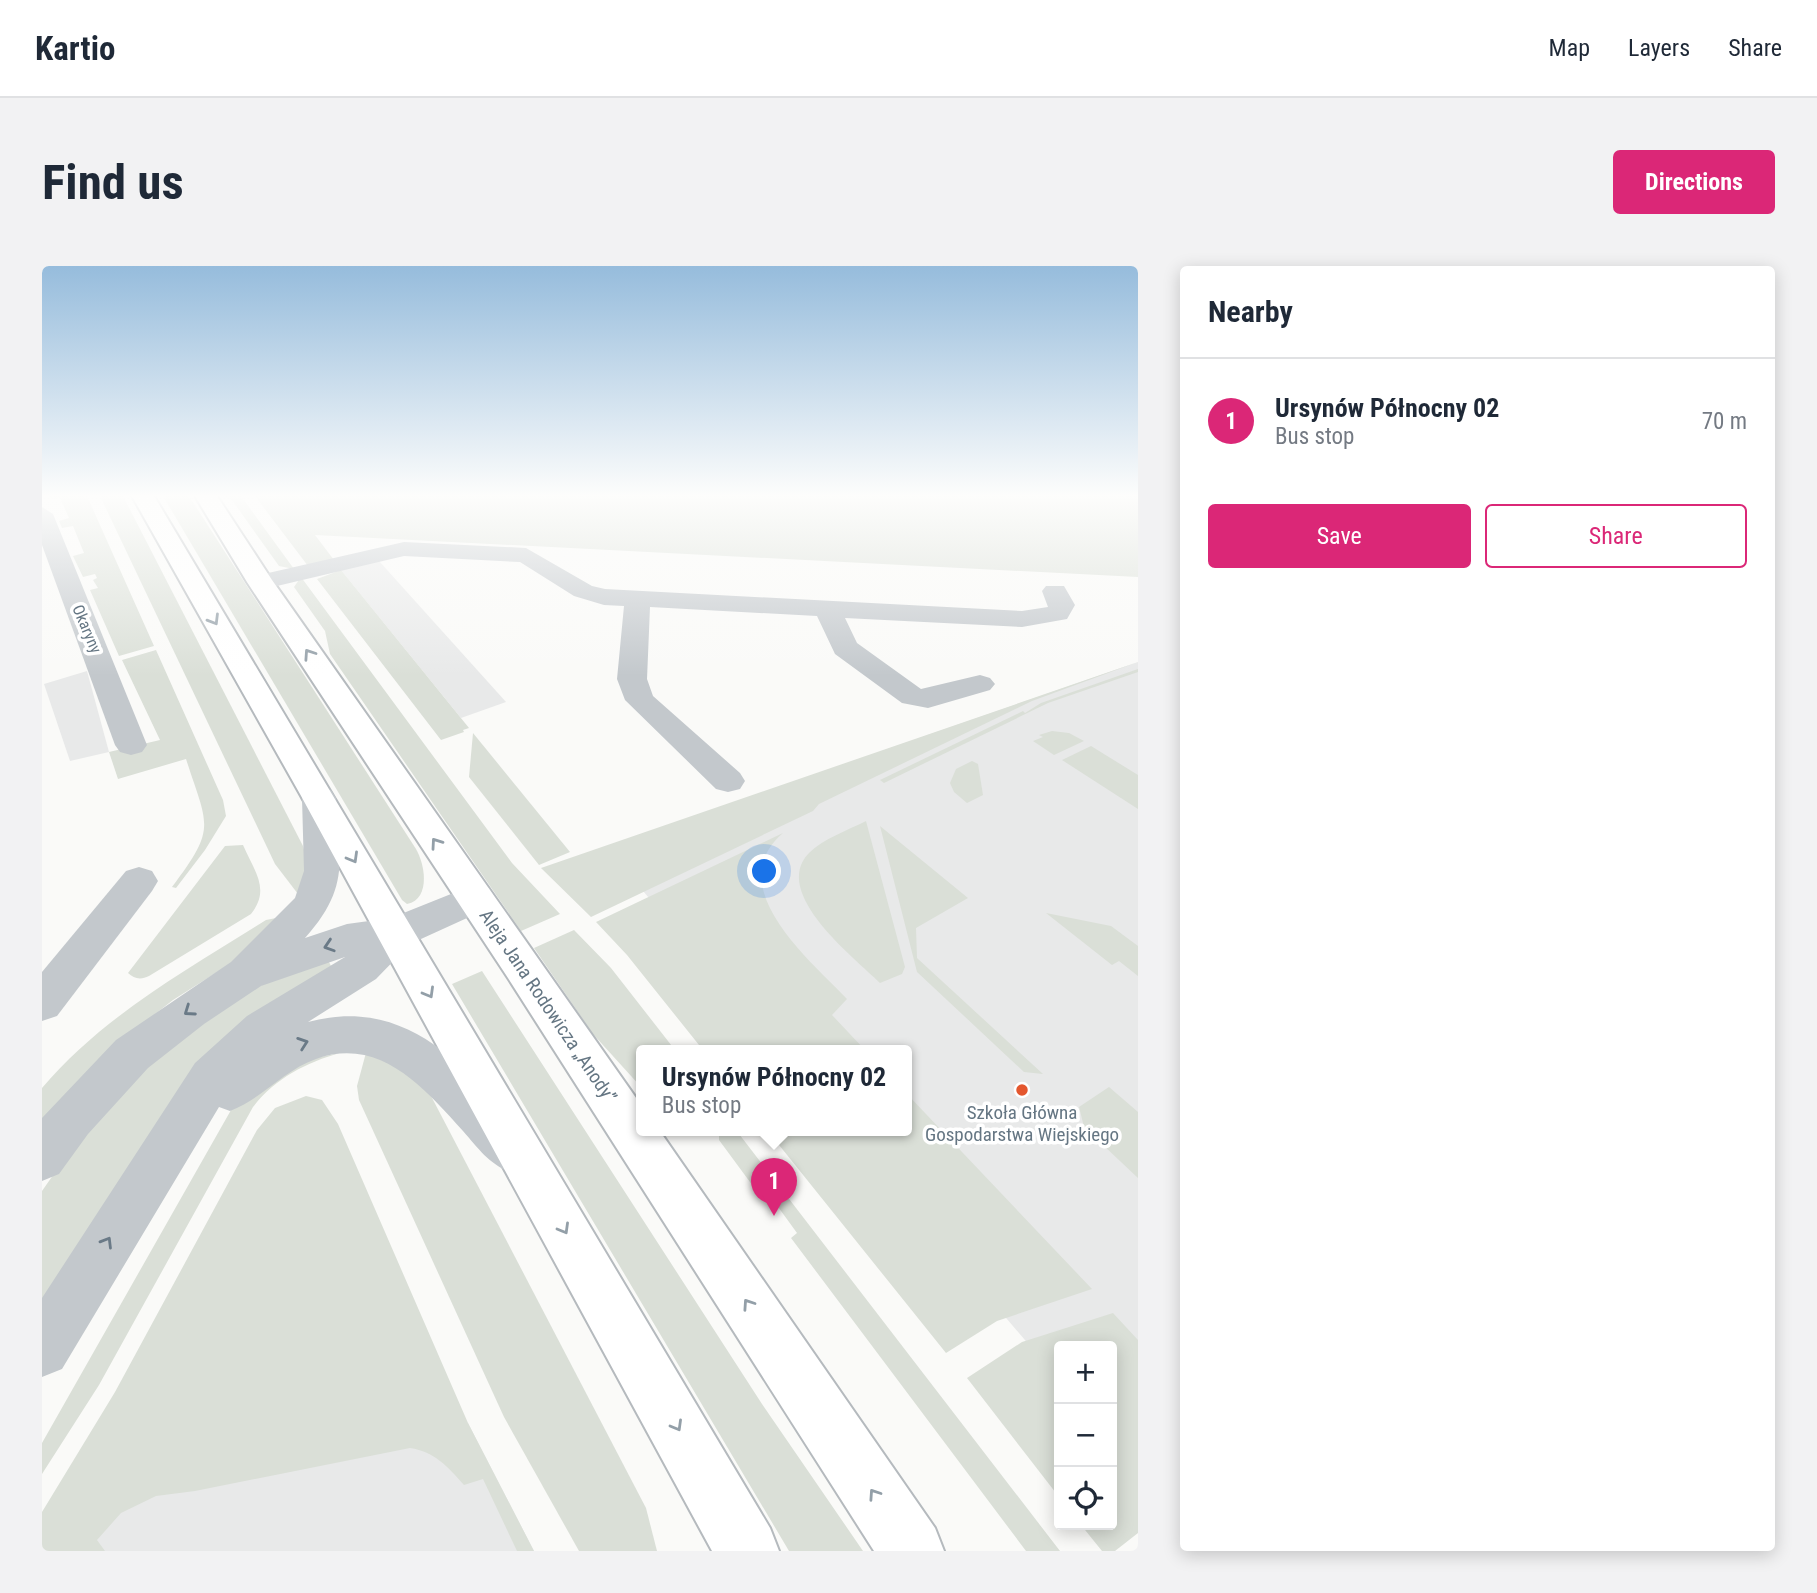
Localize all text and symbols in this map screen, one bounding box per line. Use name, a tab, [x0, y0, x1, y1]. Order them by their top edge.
text: Kartio	[35, 29, 115, 68]
text: Map	[1549, 34, 1590, 62]
text: Layers	[1628, 34, 1690, 62]
text: Share	[1728, 34, 1782, 62]
button: Directions	[1613, 150, 1775, 214]
text: Find us	[42, 154, 184, 211]
text: Nearby	[1208, 294, 1293, 329]
text: Ursynów Północny 02	[1275, 393, 1499, 423]
text: 1	[1225, 408, 1237, 435]
text: 70 m	[1702, 408, 1747, 435]
text: Bus stop	[1275, 423, 1354, 450]
button: Save	[1208, 504, 1471, 568]
button: Share	[1485, 504, 1747, 568]
street label: Okaryny	[68, 602, 106, 656]
one-way arrow	[206, 612, 219, 625]
one-way arrow	[305, 649, 317, 662]
one-way arrow	[432, 838, 444, 851]
one-way arrow	[345, 850, 358, 863]
your location	[747, 854, 781, 888]
street label: Aleja Jana Rodowicza „Anody”	[475, 905, 621, 1107]
one-way arrow	[324, 937, 336, 952]
one-way arrow	[421, 985, 434, 998]
one-way arrow	[184, 1003, 197, 1015]
one-way arrow	[296, 1037, 308, 1051]
popup	[636, 1045, 912, 1136]
text: Ursynów Północny 02	[662, 1062, 886, 1092]
marker: Szkoła Główna Gospodarstwa Wiejskiego	[1014, 1082, 1030, 1098]
text: Bus stop	[662, 1092, 741, 1119]
place label: Szkoła Główna Gospodarstwa Wiejskiego	[925, 1101, 1119, 1146]
pin: 1	[751, 1158, 797, 1216]
one-way arrow	[556, 1221, 569, 1234]
one-way arrow	[99, 1237, 112, 1250]
one-way arrow	[744, 1299, 757, 1312]
map controls	[1054, 1341, 1117, 1530]
button: +	[1054, 1341, 1117, 1404]
button: −	[1054, 1404, 1117, 1467]
one-way arrow	[669, 1419, 682, 1432]
button: locate	[1054, 1467, 1117, 1530]
one-way arrow	[870, 1489, 882, 1502]

